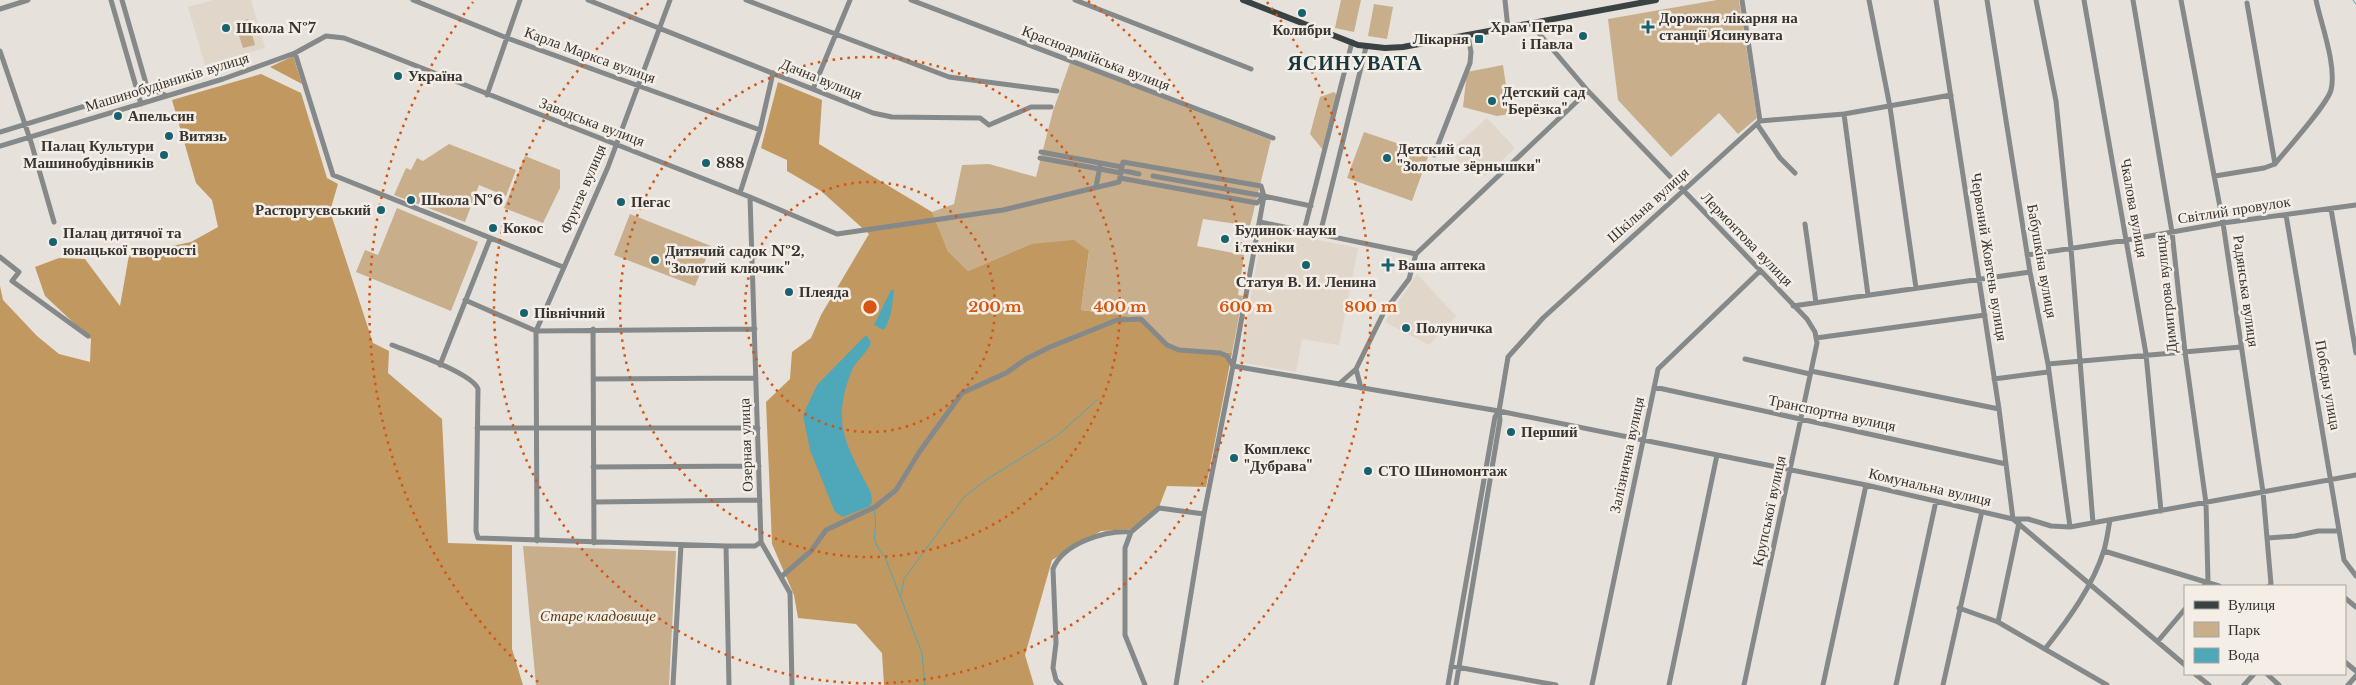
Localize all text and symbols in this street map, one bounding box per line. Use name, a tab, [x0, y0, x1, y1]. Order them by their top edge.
marker: Колибри	[1296, 7, 1308, 19]
place label: Дорожня лікарня на станції Ясинувата	[1659, 8, 1798, 44]
place label: Храм Петра і Павла	[1490, 17, 1573, 53]
place label: Школа №7	[236, 18, 316, 37]
street label: Красноармійська вулиця	[1019, 20, 1173, 95]
place label: Колибри	[1273, 20, 1332, 39]
marker: Дорожня лікарня на станції Ясинувата	[1641, 20, 1655, 34]
marker: Школа №7	[220, 22, 232, 34]
street label: Карла Маркса вулиця	[522, 22, 658, 87]
place label: Лікарня	[1413, 29, 1469, 48]
marker: Храм Петра і Павла	[1577, 30, 1589, 42]
marker: Лікарня	[1473, 33, 1485, 45]
street label: Машинобудівників вулиця	[83, 48, 251, 116]
district label: ЯСИНУВАТА	[1287, 51, 1423, 75]
street label: Дачна вулиця	[777, 53, 865, 104]
place label: Україна	[408, 66, 463, 85]
marker: Україна	[392, 70, 404, 82]
place label: Детский сад "Берёзка"	[1502, 82, 1586, 118]
street label: Заводська вулиця	[537, 93, 648, 150]
marker: Детский сад "Берёзка"	[1486, 95, 1498, 107]
place label: Апельсин	[128, 106, 195, 125]
marker: Апельсин	[112, 110, 124, 122]
place label: Витязь	[179, 126, 227, 145]
marker: Витязь	[163, 130, 175, 142]
place label: Палац Культури Машинобудівників	[23, 136, 154, 172]
place label: Детский сад "Золотые зёрнышки"	[1397, 139, 1541, 175]
street label: Фрунзе вулиця	[555, 141, 610, 236]
marker: Палац Культури Машинобудівників	[158, 149, 170, 161]
marker: Детский сад "Золотые зёрнышки"	[1381, 152, 1393, 164]
place label: 888	[716, 153, 745, 172]
marker: 888	[700, 157, 712, 169]
street label: Чкалова вулиця	[2116, 157, 2153, 259]
street label: Шкільна вулиця	[1603, 163, 1693, 246]
street label: Червоний Жовтень вулиця	[1967, 172, 2012, 342]
street label: Лермонтова вулиця	[1697, 187, 1798, 290]
place label: Школа №6	[421, 190, 503, 209]
street label: Світлий провулок	[2176, 191, 2292, 228]
place label: Пегас	[631, 192, 671, 211]
marker: Школа №6	[405, 194, 417, 206]
marker: Пегас	[615, 196, 627, 208]
place label: Расторгуєвський	[255, 200, 371, 219]
street label: Бабушкіна вулиця	[2023, 202, 2062, 320]
marker: Расторгуєвський	[375, 204, 387, 216]
place label: Кокос	[503, 218, 544, 237]
place label: Будинок науки і техніки	[1235, 220, 1337, 256]
marker: Кокос	[487, 222, 499, 234]
place label: Палац дитячої та юнацької творчості	[63, 223, 196, 259]
marker: Будинок науки і техніки	[1219, 233, 1231, 245]
street label: Димитрова вулиця	[2150, 234, 2181, 354]
street label: Радянська вулиця	[2229, 234, 2264, 348]
marker: Палац дитячої та юнацької творчості	[47, 236, 59, 248]
place label: Дитячий садок №2, "Золотий ключик"	[665, 241, 805, 277]
marker: Дитячий садок №2, "Золотий ключик"	[649, 254, 661, 266]
place label: Ваша аптека	[1398, 255, 1486, 274]
marker: Статуя В. И. Ленина	[1300, 259, 1312, 271]
marker: Ваша аптека	[1382, 259, 1394, 271]
place label: Статуя В. И. Ленина	[1236, 272, 1377, 291]
place label: Плеяда	[799, 282, 849, 301]
marker: Плеяда	[783, 286, 795, 298]
text: 200 m	[969, 297, 1022, 316]
text: 400 m	[1093, 297, 1147, 316]
text: 600 m	[1219, 297, 1273, 316]
text: 800 m	[1345, 297, 1398, 316]
centre of rings	[861, 298, 879, 316]
place label: Північний	[534, 303, 605, 322]
marker: Північний	[518, 307, 530, 319]
place label: Полуничка	[1416, 318, 1493, 337]
marker: Полуничка	[1400, 322, 1412, 334]
street label: Победы улица	[2311, 338, 2346, 432]
street label: Транспортна вулиця	[1767, 390, 1898, 435]
street label: Залізнична вулиця	[1605, 395, 1648, 515]
street label: Озерная улица	[734, 397, 757, 492]
place label: Перший	[1521, 422, 1578, 441]
marker: Перший	[1505, 426, 1517, 438]
place label: Комплекс "Дубрава"	[1244, 439, 1312, 475]
marker: Комплекс "Дубрава"	[1228, 452, 1240, 464]
street label: Крупської вулиця	[1748, 454, 1790, 568]
place label: СТО Шиномонтаж	[1378, 461, 1507, 480]
street label: Комунальна вулиця	[1867, 463, 1993, 510]
marker: СТО Шиномонтаж	[1362, 465, 1374, 477]
legend	[2184, 585, 2346, 675]
text: Вулиця	[2228, 595, 2275, 614]
park label: Старе кладовище	[540, 606, 656, 625]
text: Парк	[2228, 620, 2261, 639]
text: Вода	[2228, 645, 2260, 664]

